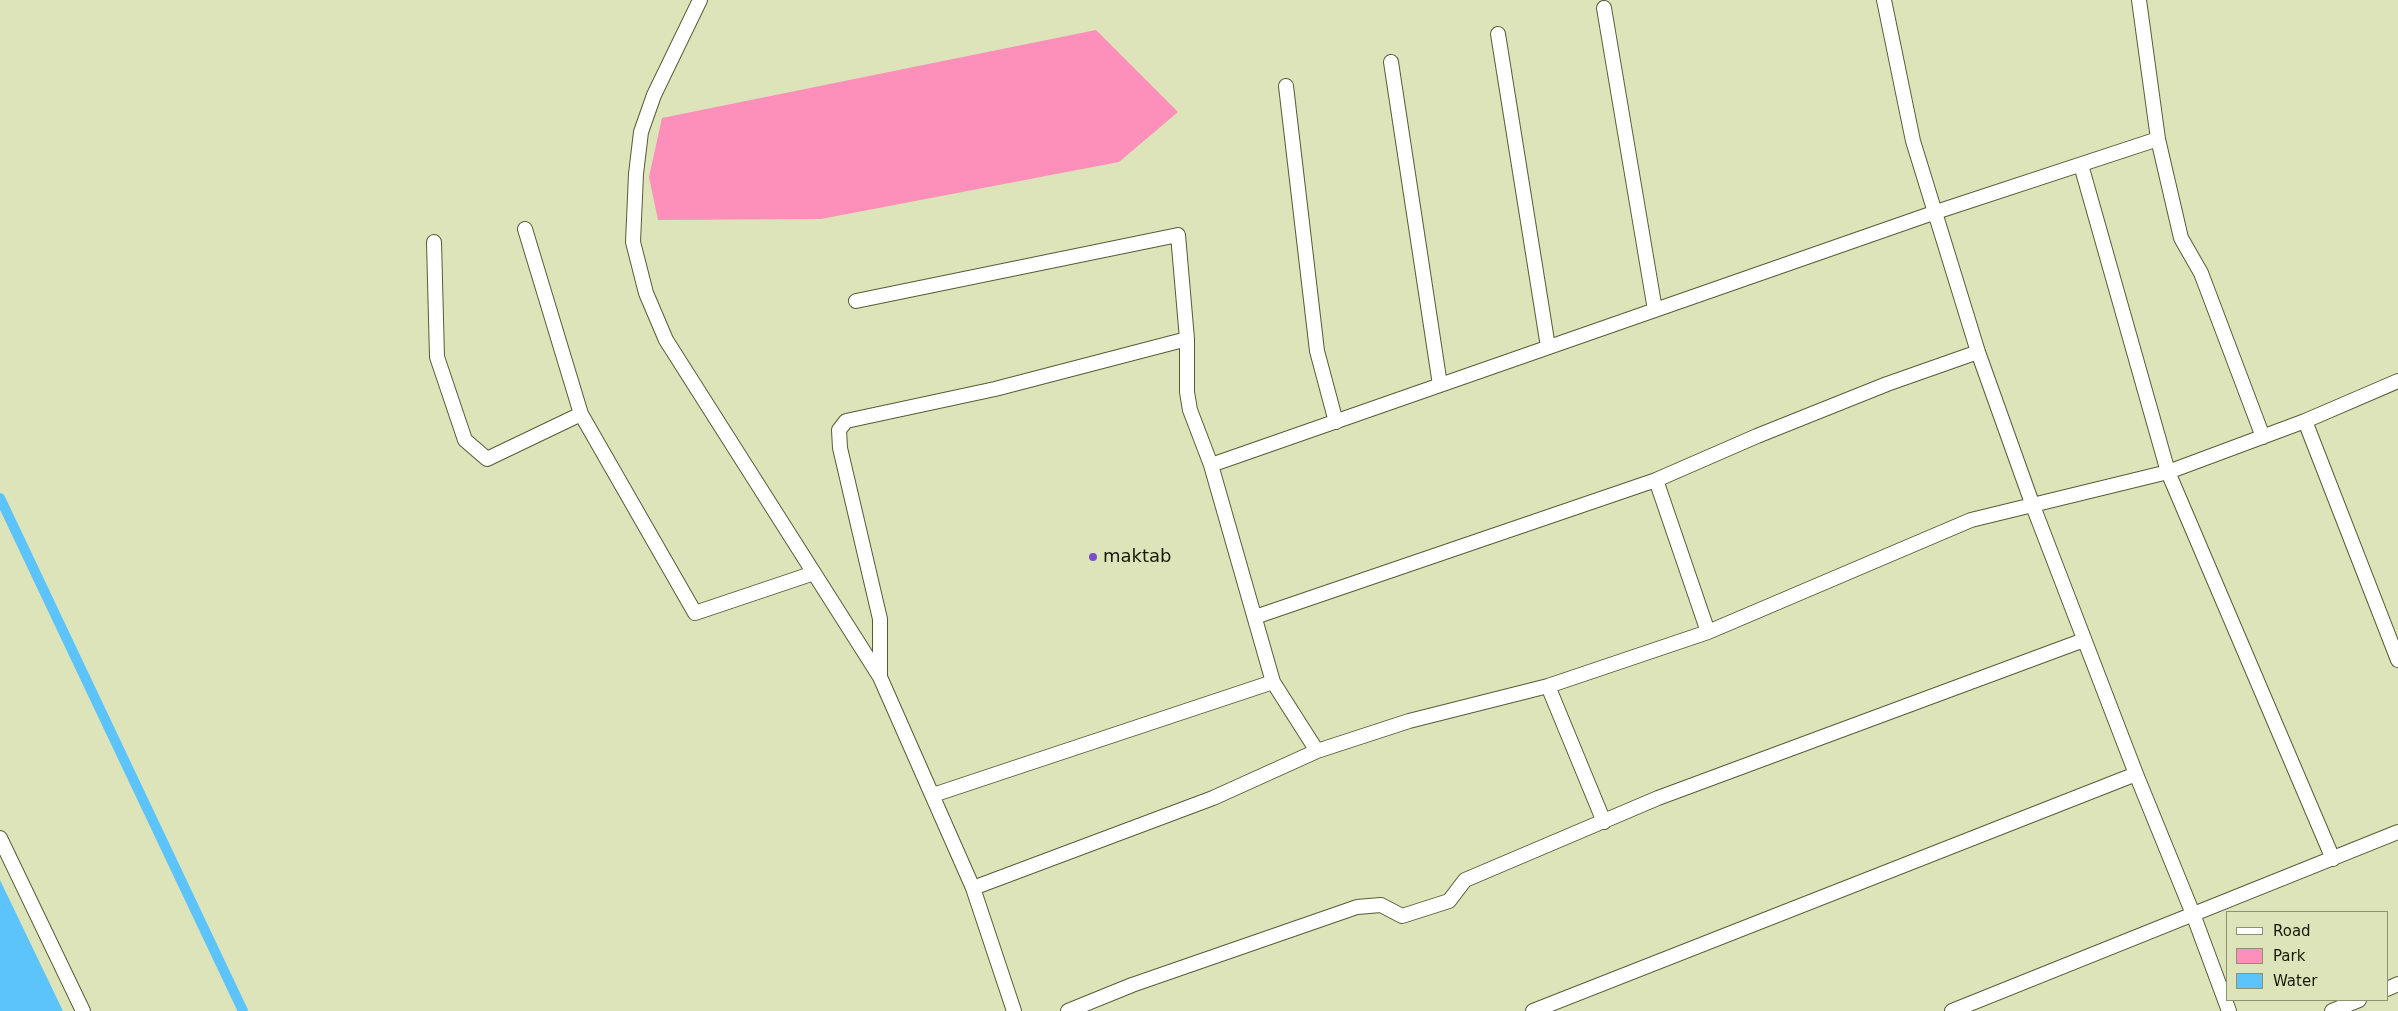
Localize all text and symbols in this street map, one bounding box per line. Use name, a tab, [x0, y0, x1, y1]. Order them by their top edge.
place label: maktab	[1103, 546, 1172, 568]
marker: maktab	[1087, 551, 1099, 563]
legend	[2226, 911, 2388, 1001]
text: Road	[2273, 922, 2311, 940]
text: Park	[2273, 947, 2305, 965]
text: Water	[2273, 972, 2317, 990]

